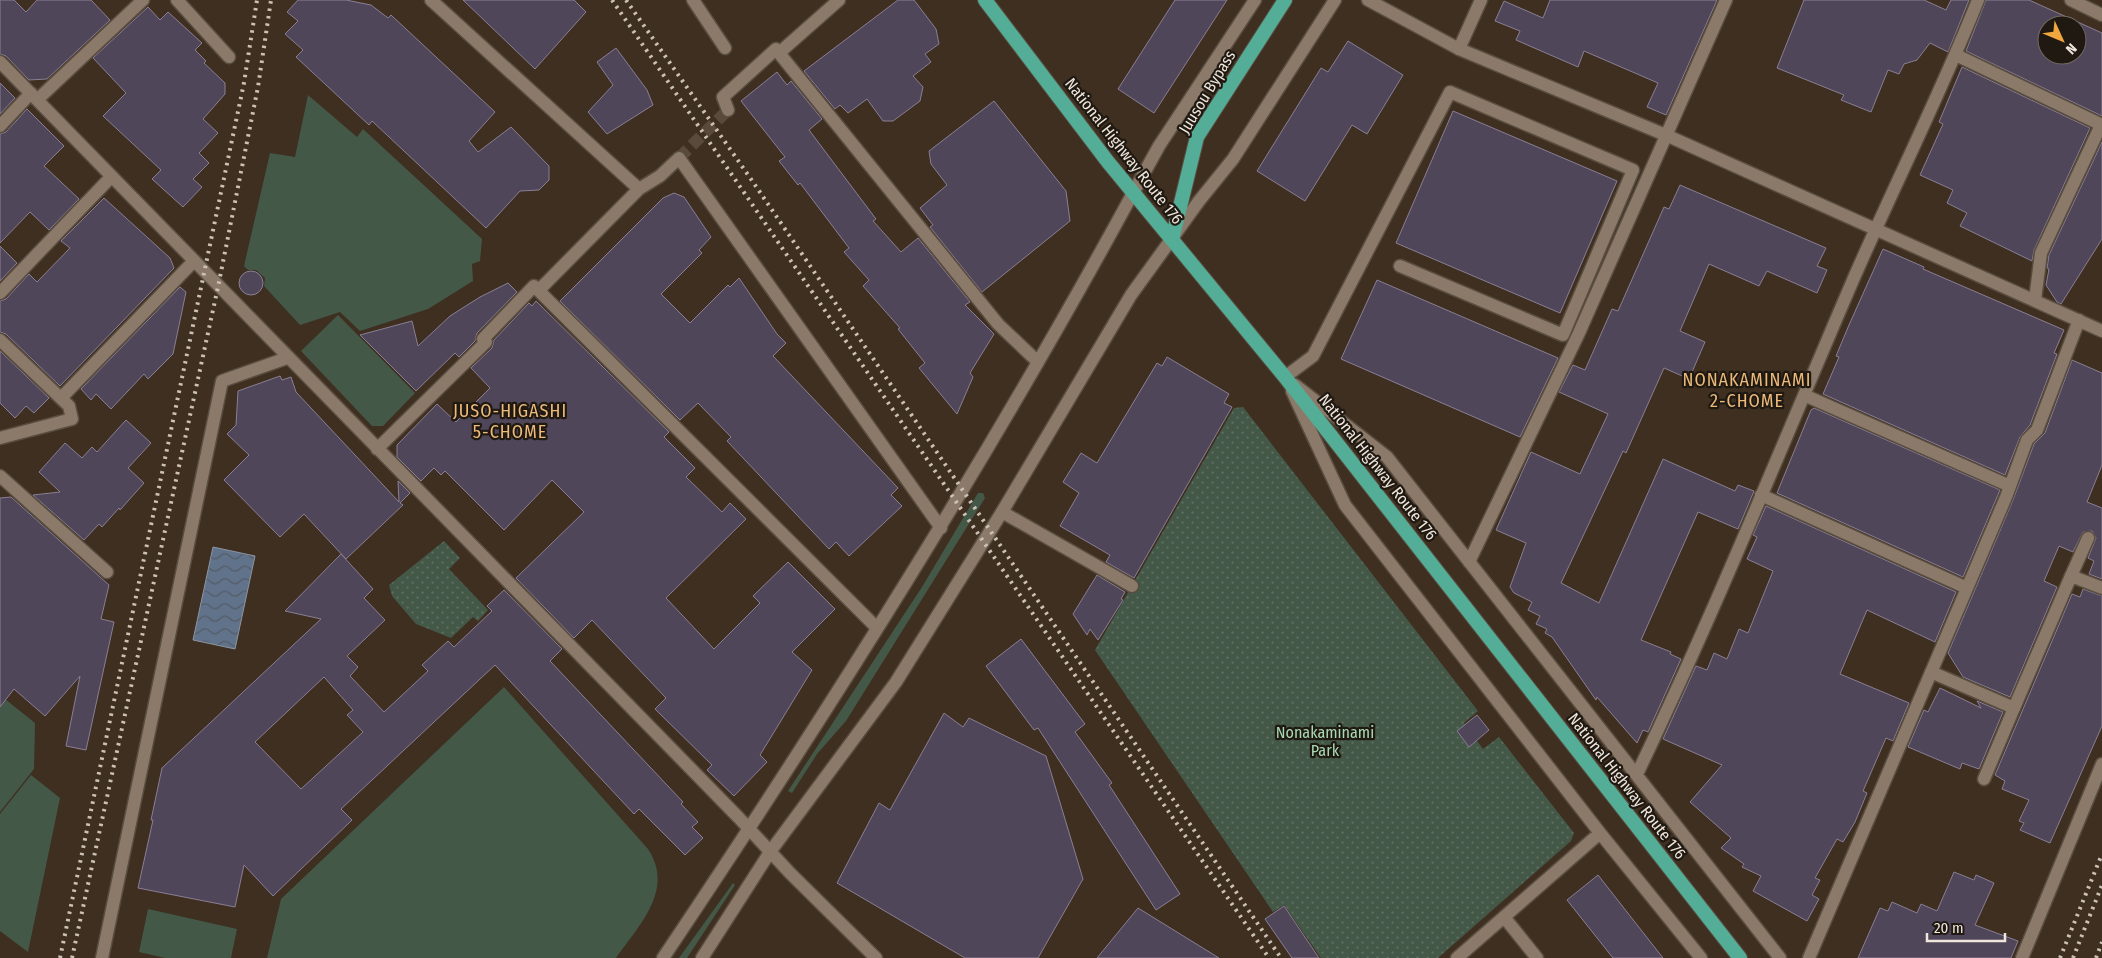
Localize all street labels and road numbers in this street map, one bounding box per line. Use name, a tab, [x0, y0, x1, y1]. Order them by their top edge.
street label: Juusou Bypass	[1175, 47, 1239, 137]
street label: National Highway Route 176	[1061, 74, 1187, 228]
street label: National Highway Route 176	[1315, 390, 1441, 544]
street label: National Highway Route 176	[1564, 709, 1690, 863]

